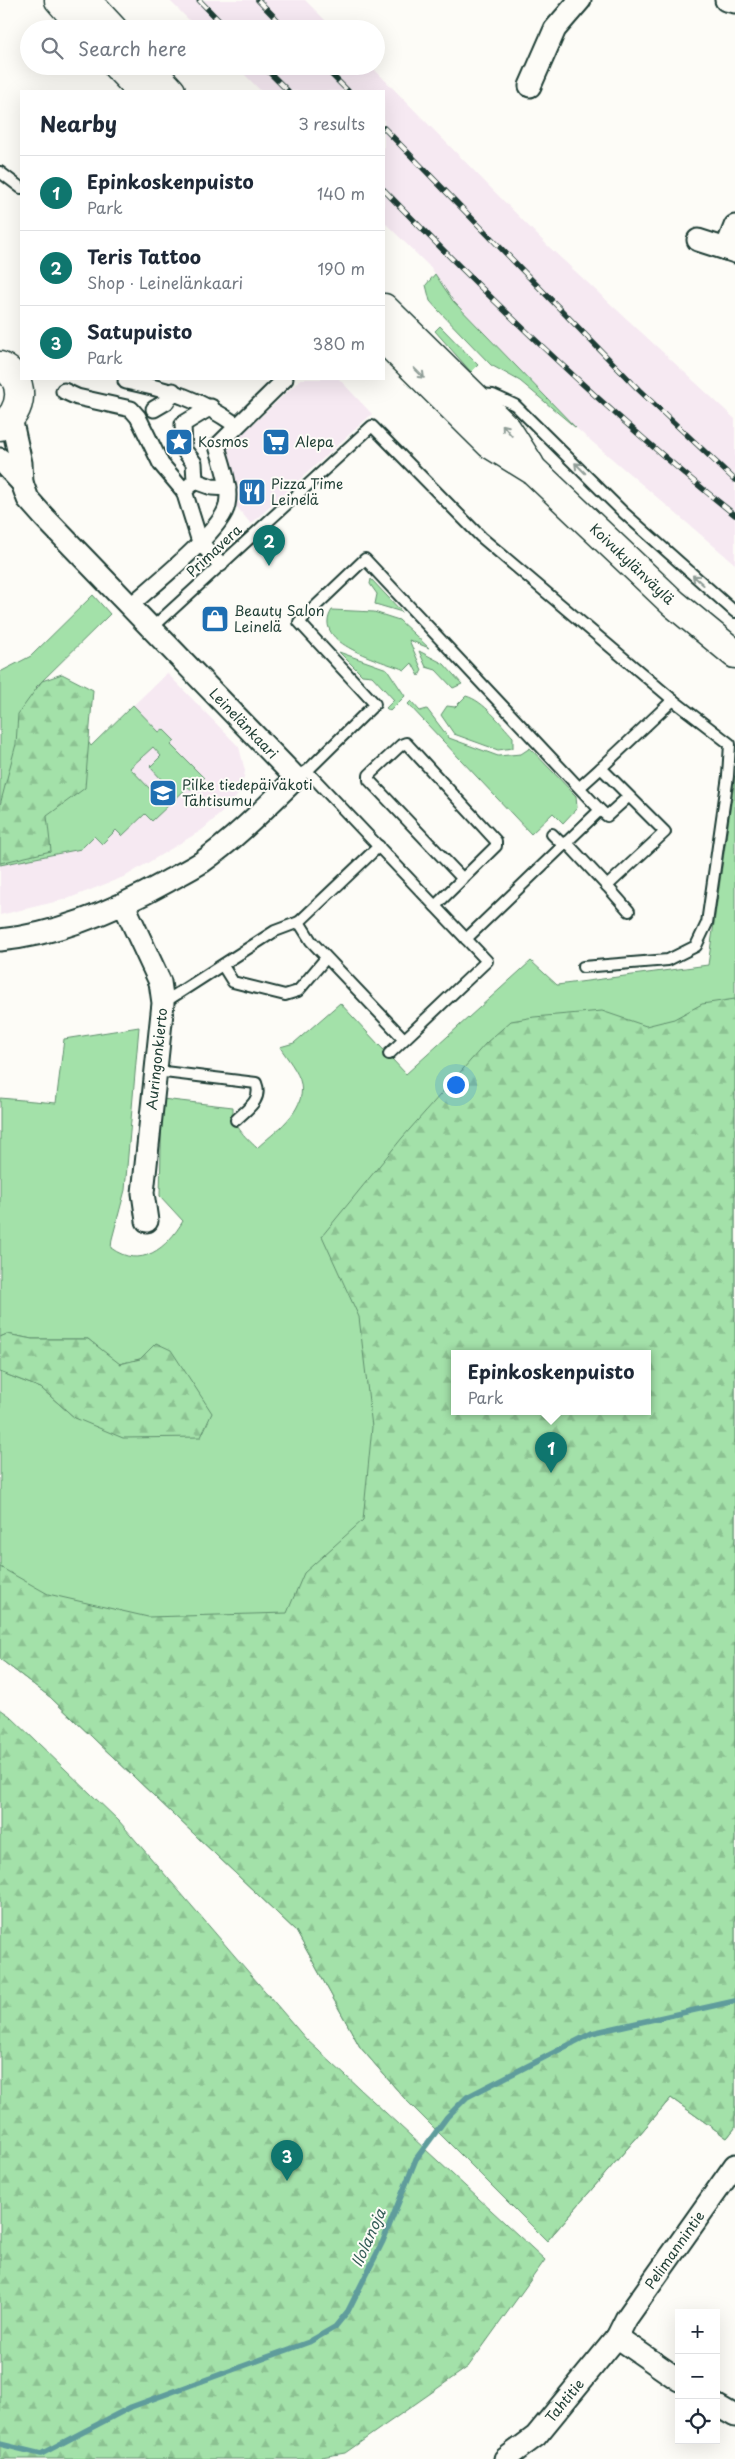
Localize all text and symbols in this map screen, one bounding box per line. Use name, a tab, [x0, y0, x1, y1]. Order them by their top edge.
search box	[20, 20, 385, 75]
icon: search	[38, 34, 66, 62]
text: Search here	[78, 34, 187, 62]
text: Nearby	[40, 107, 117, 139]
text: 3 results	[298, 111, 365, 135]
text: Epinkoskenpuisto	[87, 167, 254, 195]
text: 1	[52, 181, 60, 205]
text: 140 m	[317, 181, 365, 205]
text: Park	[87, 195, 123, 219]
text: Teris Tattoo	[87, 242, 201, 270]
text: 2	[50, 256, 62, 280]
text: 190 m	[317, 256, 365, 280]
text: Shop · Leinelänkaari	[87, 270, 243, 294]
text: Satupuisto	[87, 317, 192, 345]
text: 3	[51, 331, 61, 355]
text: 380 m	[313, 331, 365, 355]
text: Park	[87, 345, 123, 369]
one-way arrow	[412, 367, 425, 379]
one-way arrow	[501, 424, 512, 437]
place icon: Kosmos	[164, 427, 194, 457]
supermarket icon: Alepa	[261, 427, 291, 457]
place label: Kosmos	[198, 431, 248, 452]
place label: Alepa	[295, 431, 334, 452]
one-way arrow	[574, 462, 586, 475]
place label: Pizza Time Leinelä	[271, 473, 343, 510]
restaurant icon: Pizza Time Leinelä	[237, 477, 267, 507]
street label: Koivukylänväylä	[585, 518, 680, 609]
street label: Primavera	[181, 519, 246, 582]
pin: 2	[253, 525, 285, 566]
one-way arrow	[691, 574, 704, 586]
place label: Beauty Salon Leinelä	[234, 600, 325, 637]
shop icon: Beauty Salon Leinelä	[200, 604, 230, 634]
street label: Leinelänkaari	[205, 683, 283, 763]
place label: Pilke tiedepäiväkoti Tähtisumu	[182, 774, 313, 811]
school or university icon: Pilke tiedepäiväkoti Tähtisumu	[148, 778, 178, 808]
street label: Auringonkierto	[141, 1007, 172, 1111]
your location	[443, 1072, 469, 1098]
popup	[451, 1350, 651, 1415]
text: Epinkoskenpuisto	[468, 1357, 634, 1385]
text: Park	[468, 1385, 503, 1409]
pin: 1	[535, 1432, 567, 1473]
pin: 3	[271, 2140, 303, 2181]
water label: Ilolanoja	[345, 2204, 391, 2270]
street label: Pelimannintie	[639, 2207, 709, 2293]
map controls	[675, 2309, 720, 2444]
button: +	[675, 2309, 720, 2354]
button: −	[675, 2354, 720, 2399]
street label: Tahtitie	[540, 2374, 589, 2427]
button: locate	[675, 2399, 720, 2444]

